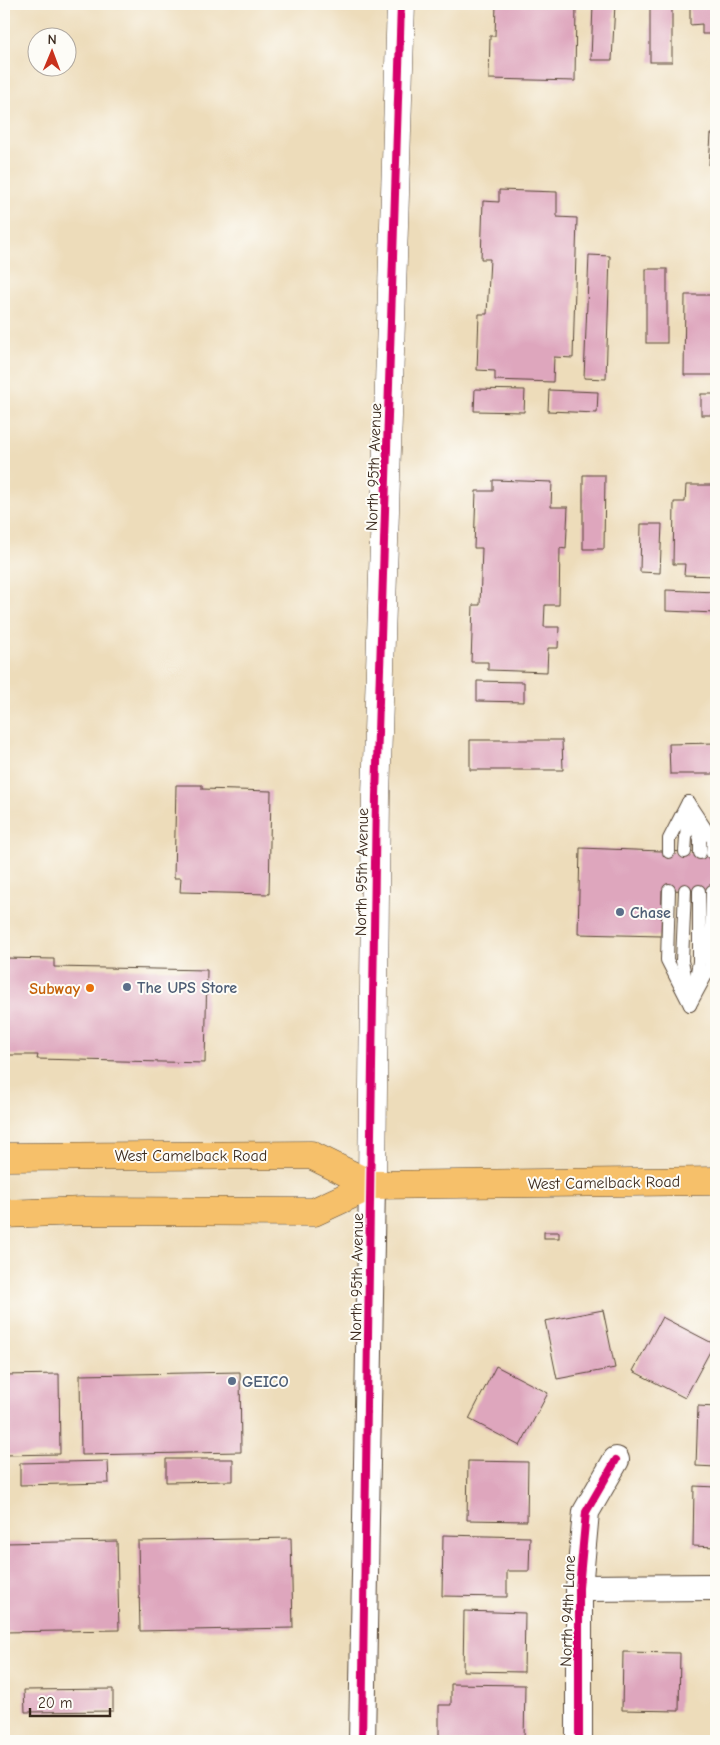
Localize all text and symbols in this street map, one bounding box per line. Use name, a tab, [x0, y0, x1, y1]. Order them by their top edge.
north arrow	[28, 28, 78, 78]
text: N	[48, 31, 57, 48]
street label: North 95th Avenue	[363, 403, 385, 531]
street label: North 95th Avenue	[352, 808, 372, 936]
place label: Chase	[630, 904, 671, 922]
marker: Chase	[614, 906, 626, 918]
place label: The UPS Store	[137, 979, 237, 997]
place label: Subway	[29, 980, 81, 998]
marker: The UPS Store	[121, 981, 133, 993]
marker: Subway	[84, 982, 96, 994]
street label: West Camelback Road	[115, 1147, 267, 1165]
street label: West Camelback Road	[528, 1173, 680, 1193]
street label: North 95th Avenue	[347, 1213, 367, 1341]
place label: GEICO	[242, 1373, 289, 1391]
marker: GEICO	[226, 1375, 238, 1387]
street label: North 94th Lane	[557, 1555, 579, 1667]
scale bar	[30, 1685, 110, 1717]
text: 20 m	[38, 1694, 72, 1712]

